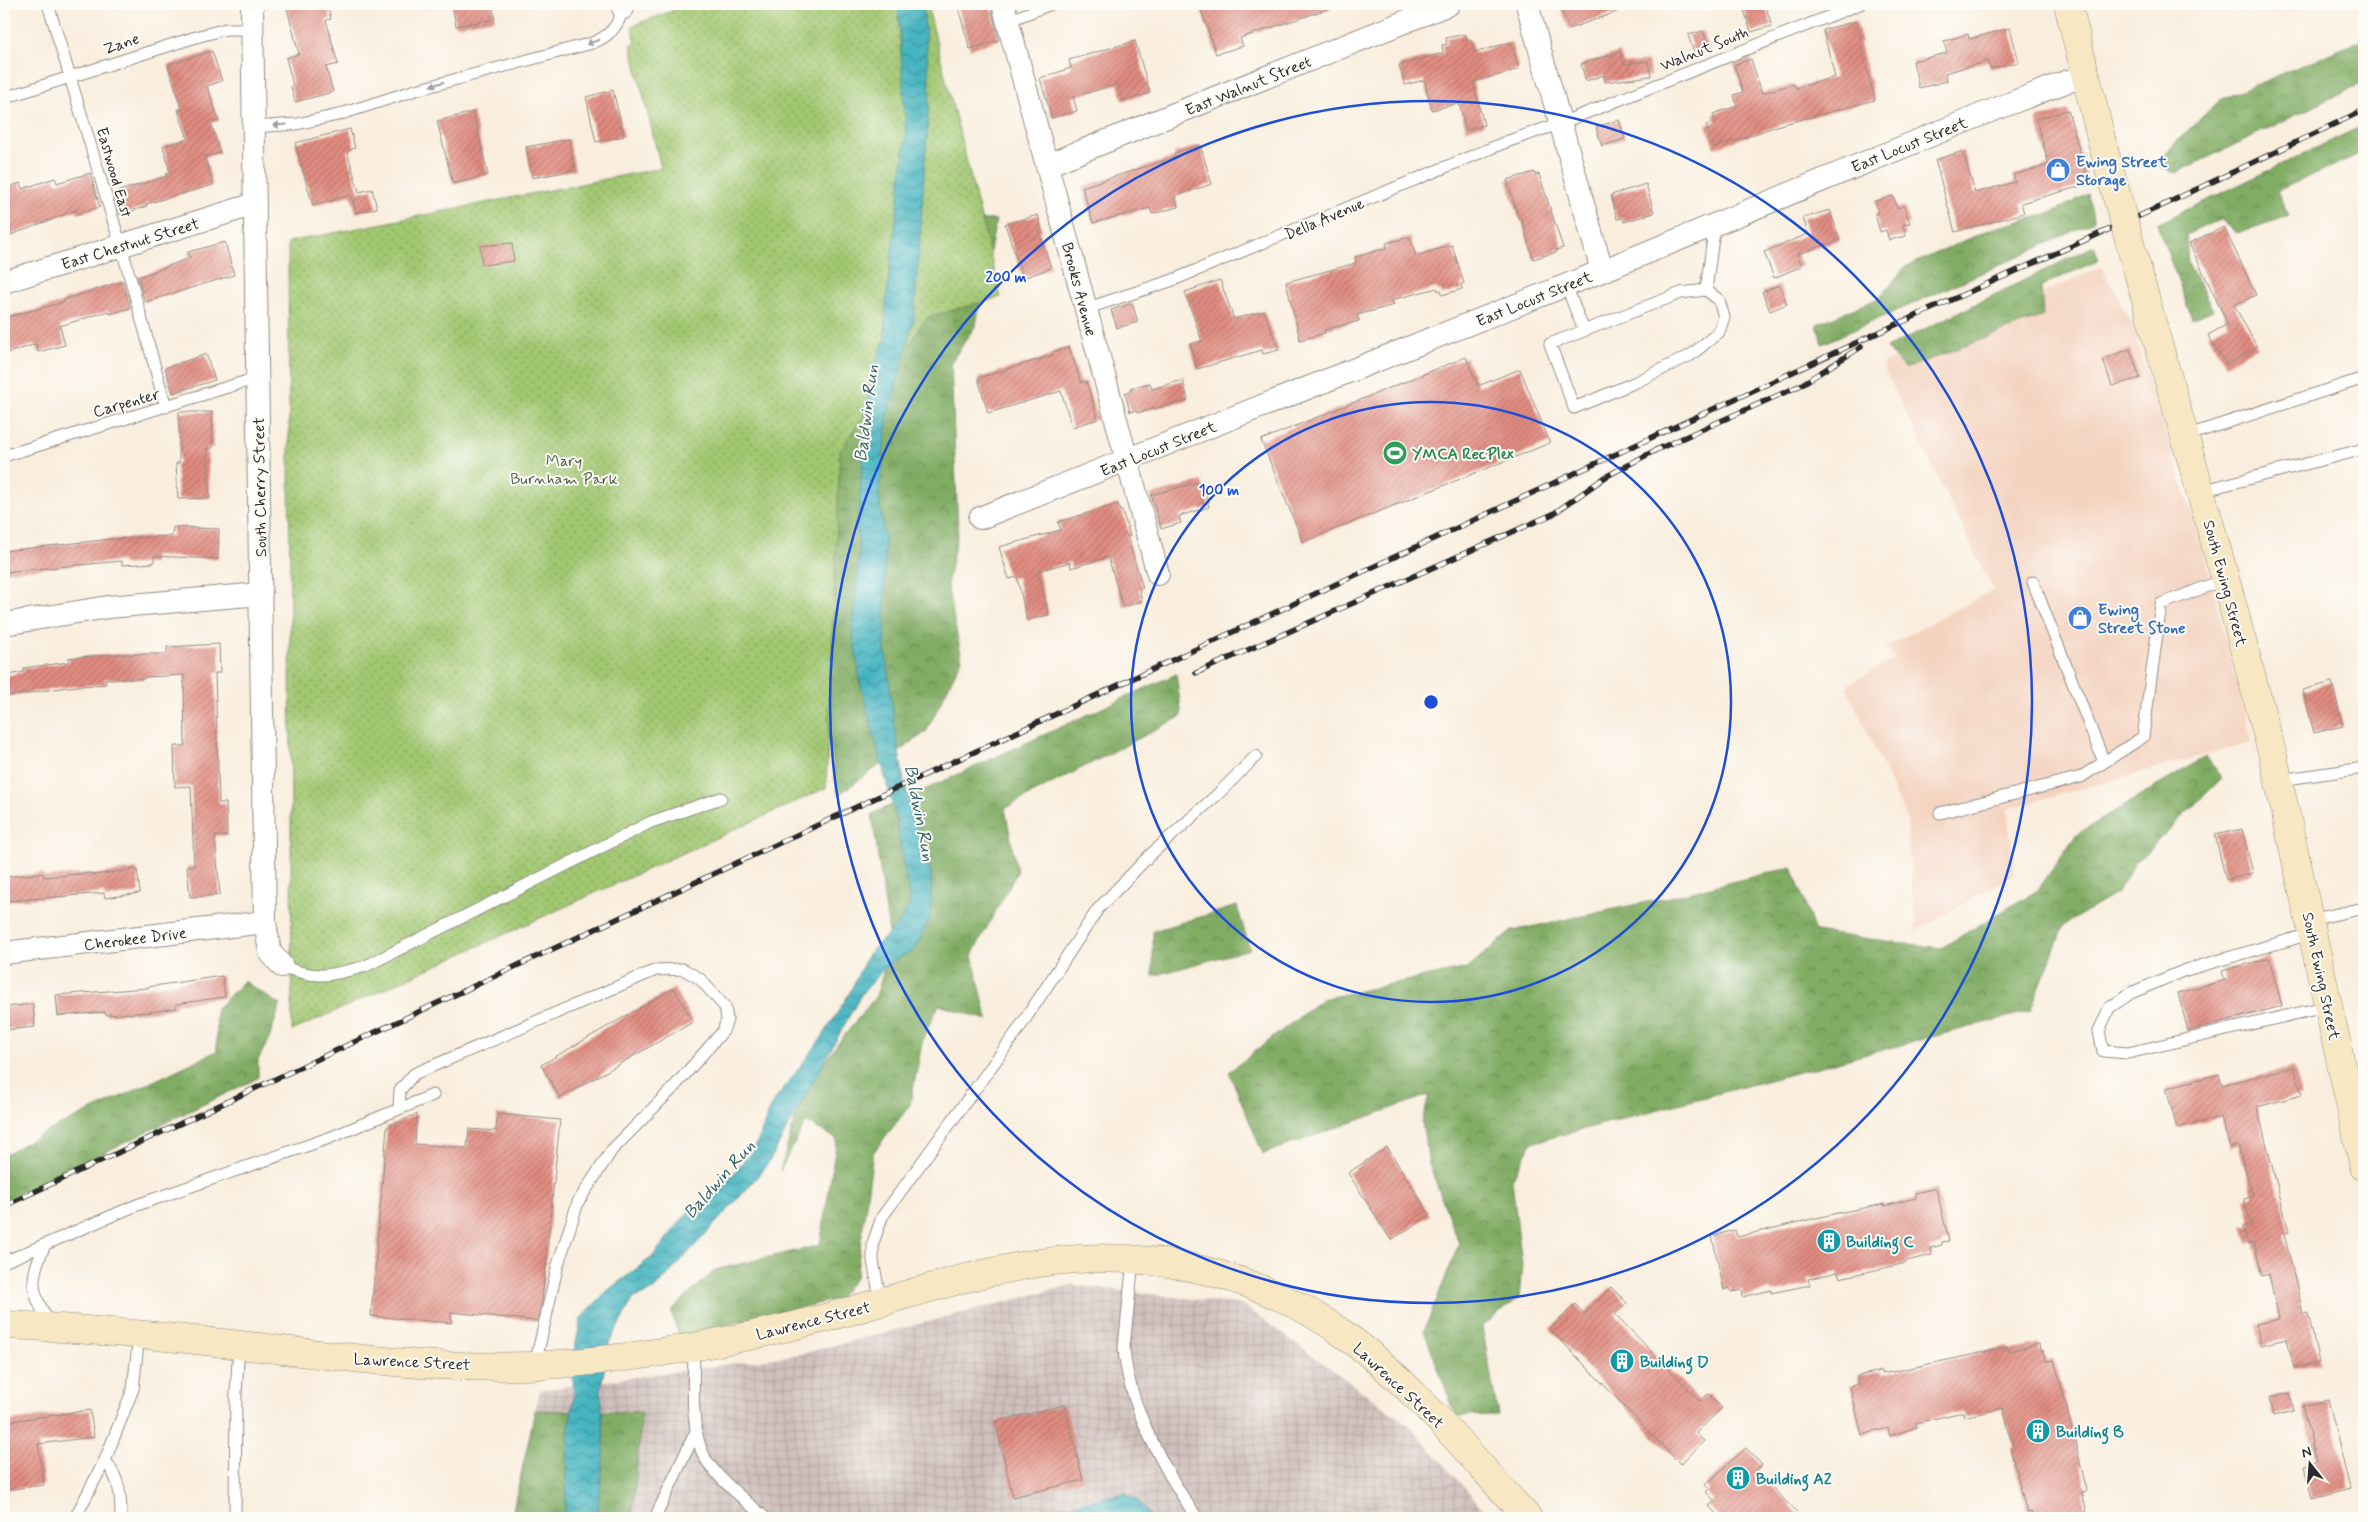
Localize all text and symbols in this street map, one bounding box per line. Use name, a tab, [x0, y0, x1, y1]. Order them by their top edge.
street label: Walnut South	[1657, 22, 1752, 77]
street label: Zane	[101, 29, 142, 60]
one-way arrow	[586, 39, 601, 46]
street label: East Walnut Street	[1182, 52, 1315, 121]
one-way arrow	[429, 81, 444, 89]
street label: East Locust Street	[1848, 112, 1971, 178]
one-way arrow	[271, 122, 287, 130]
street label: Eastwood East	[91, 125, 136, 220]
place label: Ewing Street Storage	[2076, 152, 2168, 192]
shop icon: Ewing Street Storage	[2045, 157, 2071, 183]
street label: Della Avenue	[1281, 193, 1368, 246]
street label: East Chestnut Street	[59, 213, 202, 275]
street label: Brooks Avenue	[1056, 240, 1101, 339]
street label: East Locust Street	[1473, 266, 1596, 332]
text: 200 m	[986, 268, 1027, 288]
water label: Baldwin Run	[849, 363, 885, 463]
street label: Carpenter	[91, 384, 163, 423]
street label: South Cherry Street	[249, 416, 272, 557]
street label: East Locust Street	[1097, 416, 1220, 482]
sports icon: YMCA RecPlex	[1382, 440, 1408, 466]
place label: YMCA RecPlex	[1412, 444, 1514, 465]
park label: Mary Burnham Park	[510, 451, 618, 490]
text: 100 m	[1199, 481, 1239, 501]
street label: South Ewing Street	[2197, 518, 2252, 650]
place label: Ewing Street Stone	[2098, 600, 2185, 639]
shop icon: Ewing Street Stone	[2067, 605, 2093, 631]
centre of rings	[1422, 693, 1440, 711]
water label: Baldwin Run	[898, 763, 940, 863]
street label: South Ewing Street	[2296, 910, 2344, 1043]
street label: Cherokee Drive	[83, 923, 188, 956]
water label: Baldwin Run	[679, 1135, 761, 1224]
building icon: Building C	[1816, 1228, 1842, 1254]
place label: Building C	[1846, 1232, 1914, 1255]
street label: Lawrence Street	[754, 1297, 873, 1346]
street label: Lawrence Street	[1348, 1338, 1448, 1434]
building icon: Building D	[1609, 1348, 1635, 1374]
street label: Lawrence Street	[353, 1349, 471, 1376]
place label: Building D	[1640, 1352, 1709, 1375]
building icon: Building B	[2025, 1418, 2051, 1444]
place label: Building B	[2056, 1422, 2124, 1445]
north arrow	[2286, 1440, 2336, 1490]
text: N	[2299, 1443, 2314, 1462]
building icon: Building A2	[1725, 1465, 1751, 1491]
place label: Building A2	[1756, 1469, 1832, 1492]

